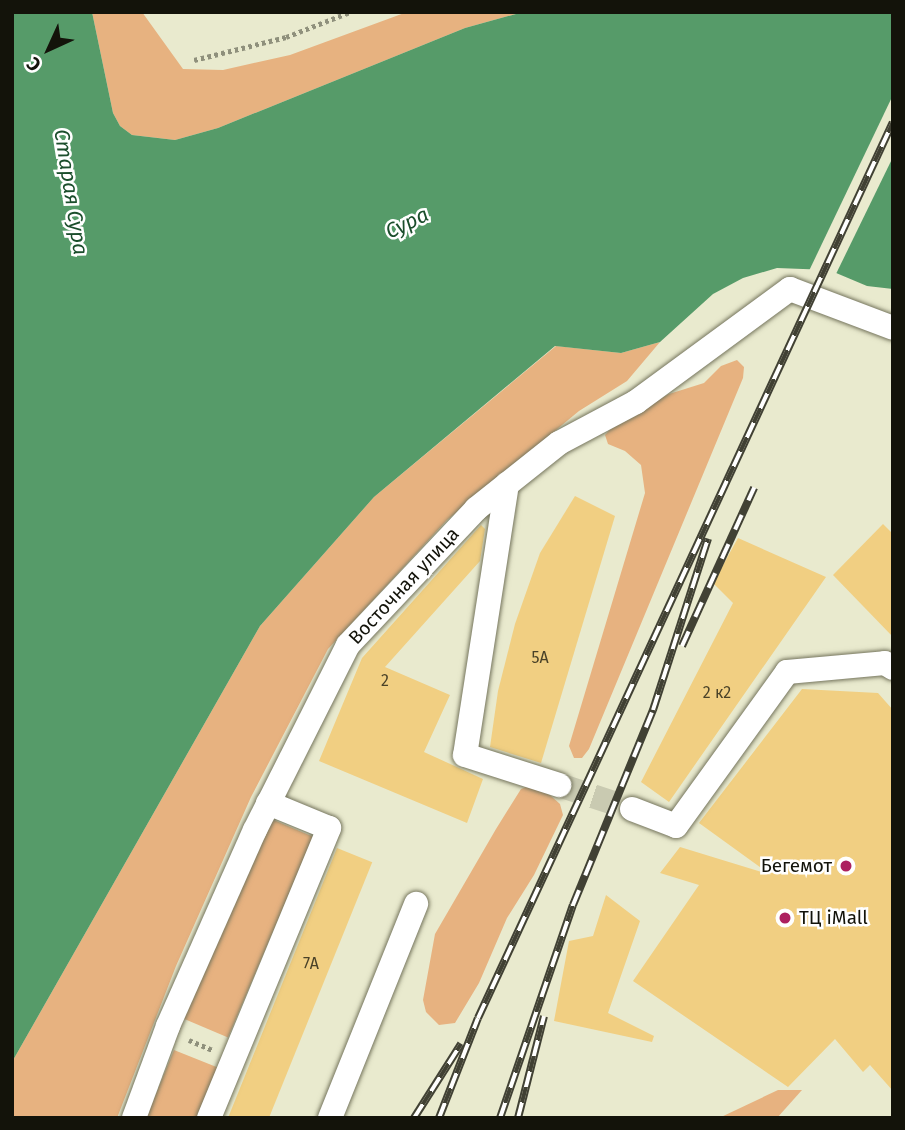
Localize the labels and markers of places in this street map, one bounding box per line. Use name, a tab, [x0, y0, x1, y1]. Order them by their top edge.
place label: Бегемот	[761, 855, 832, 877]
marker: Бегемот	[838, 858, 854, 874]
place label: ТЦ iMall	[799, 907, 868, 929]
marker: ТЦ iMall	[777, 910, 793, 926]

